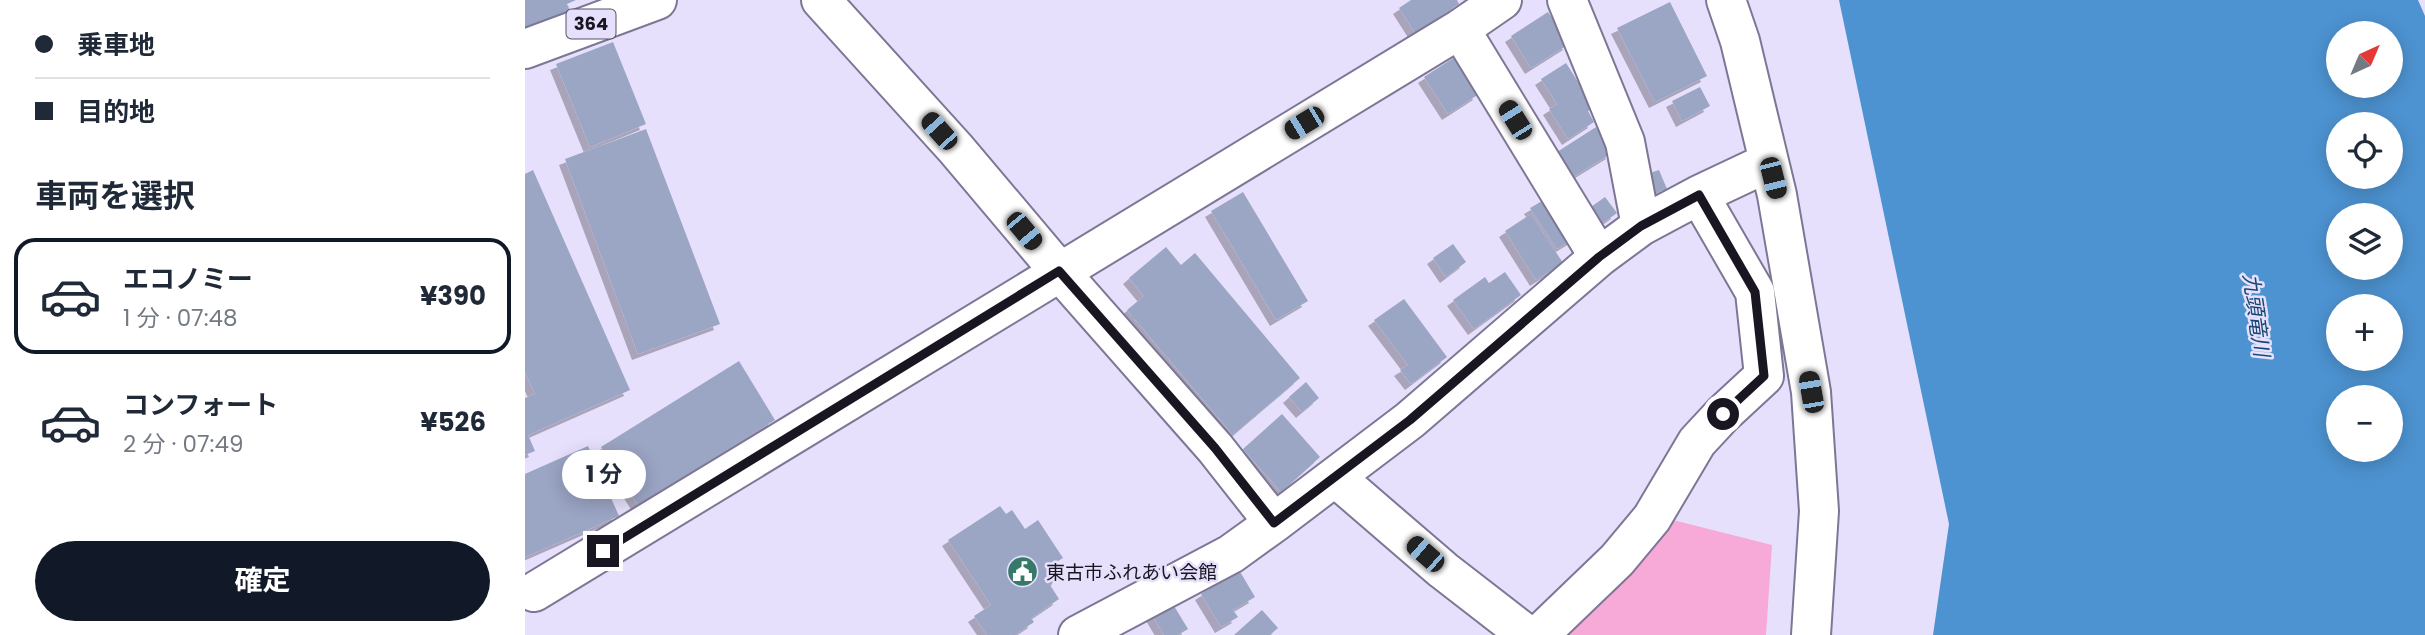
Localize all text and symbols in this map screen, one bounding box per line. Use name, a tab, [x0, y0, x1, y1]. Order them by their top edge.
road number: 364	[567, 9, 615, 38]
north arrow	[2326, 21, 2403, 98]
map controls	[2326, 21, 2403, 462]
text: 乗車地	[77, 27, 155, 63]
text: 目的地	[77, 94, 155, 130]
car	[1495, 97, 1536, 143]
car	[1281, 103, 1328, 143]
car	[918, 108, 961, 154]
button: locate	[2326, 112, 2403, 189]
car	[1758, 155, 1789, 201]
text: 車両を選択	[35, 173, 195, 218]
button: layers	[2326, 203, 2403, 280]
car	[1003, 208, 1046, 254]
text: エコノミー	[123, 261, 253, 297]
icon: car	[39, 265, 102, 328]
water label: 九頭竜川	[2236, 271, 2277, 361]
text: ¥390	[420, 278, 486, 314]
button: +	[2326, 294, 2403, 371]
text: 1 分 · 07:48	[123, 302, 238, 334]
car	[1798, 369, 1825, 415]
button: −	[2326, 385, 2403, 462]
text: コンフォート	[123, 387, 278, 423]
icon: car	[39, 391, 102, 454]
route start	[1707, 398, 1739, 430]
text: ¥526	[420, 404, 486, 440]
text: 2 分 · 07:49	[123, 428, 243, 460]
callout: 1 分	[561, 449, 645, 498]
text: 1 分	[586, 458, 622, 490]
car	[1403, 532, 1448, 576]
route end	[587, 535, 619, 567]
button: 確定	[35, 541, 490, 621]
public building icon: 東古市ふれあい会館	[1006, 555, 1040, 589]
place label: 東古市ふれあい会館	[1046, 559, 1217, 586]

